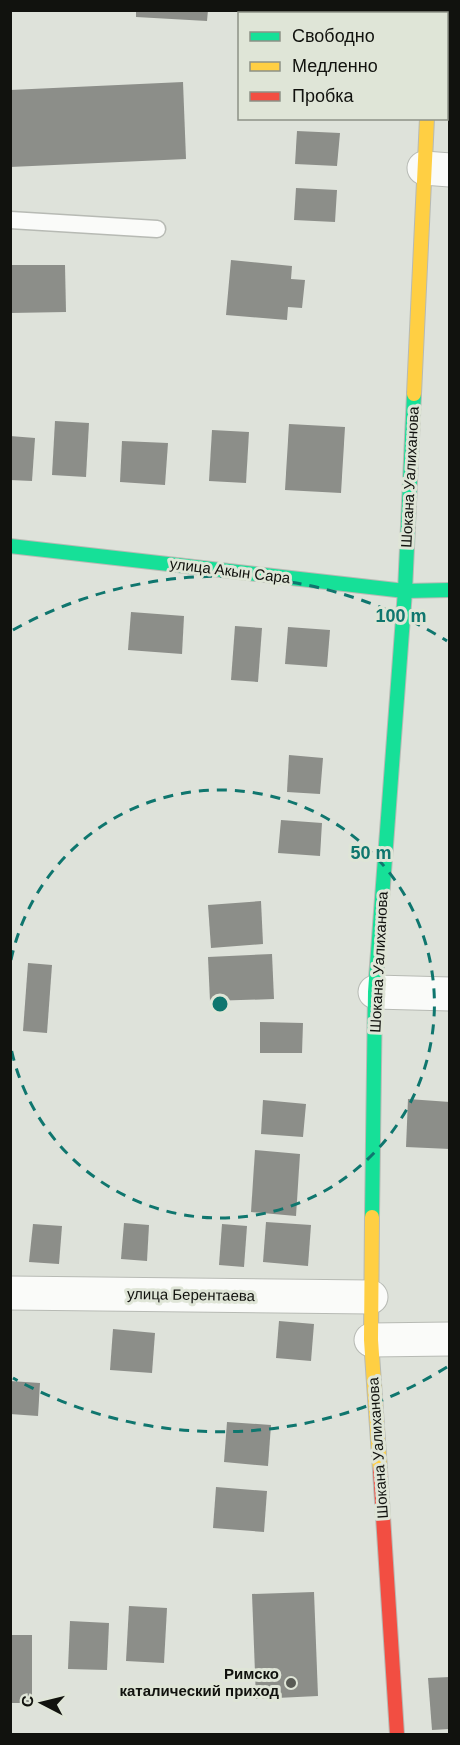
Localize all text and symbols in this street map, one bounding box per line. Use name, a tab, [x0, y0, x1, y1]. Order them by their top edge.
legend	[238, 12, 448, 120]
text: Свободно	[292, 26, 375, 46]
text: Медленно	[292, 56, 378, 76]
text: Пробка	[292, 86, 355, 106]
street label: Шокана Уалиханова	[397, 405, 422, 548]
street label: улица Акын Сара	[169, 555, 292, 586]
text: 100 m	[375, 606, 427, 626]
text: 50 m	[350, 843, 392, 863]
street label: Шокана Уалиханова	[366, 890, 391, 1033]
centre of rings	[210, 994, 230, 1014]
street label: улица Берентаева	[127, 1285, 256, 1304]
street label: Шокана Уалиханова	[364, 1376, 391, 1519]
place label: Римско каталический приход	[120, 1665, 279, 1699]
north arrow	[12, 1673, 72, 1733]
marker: Римско каталический приход	[284, 1676, 298, 1690]
text: С	[18, 1694, 37, 1708]

